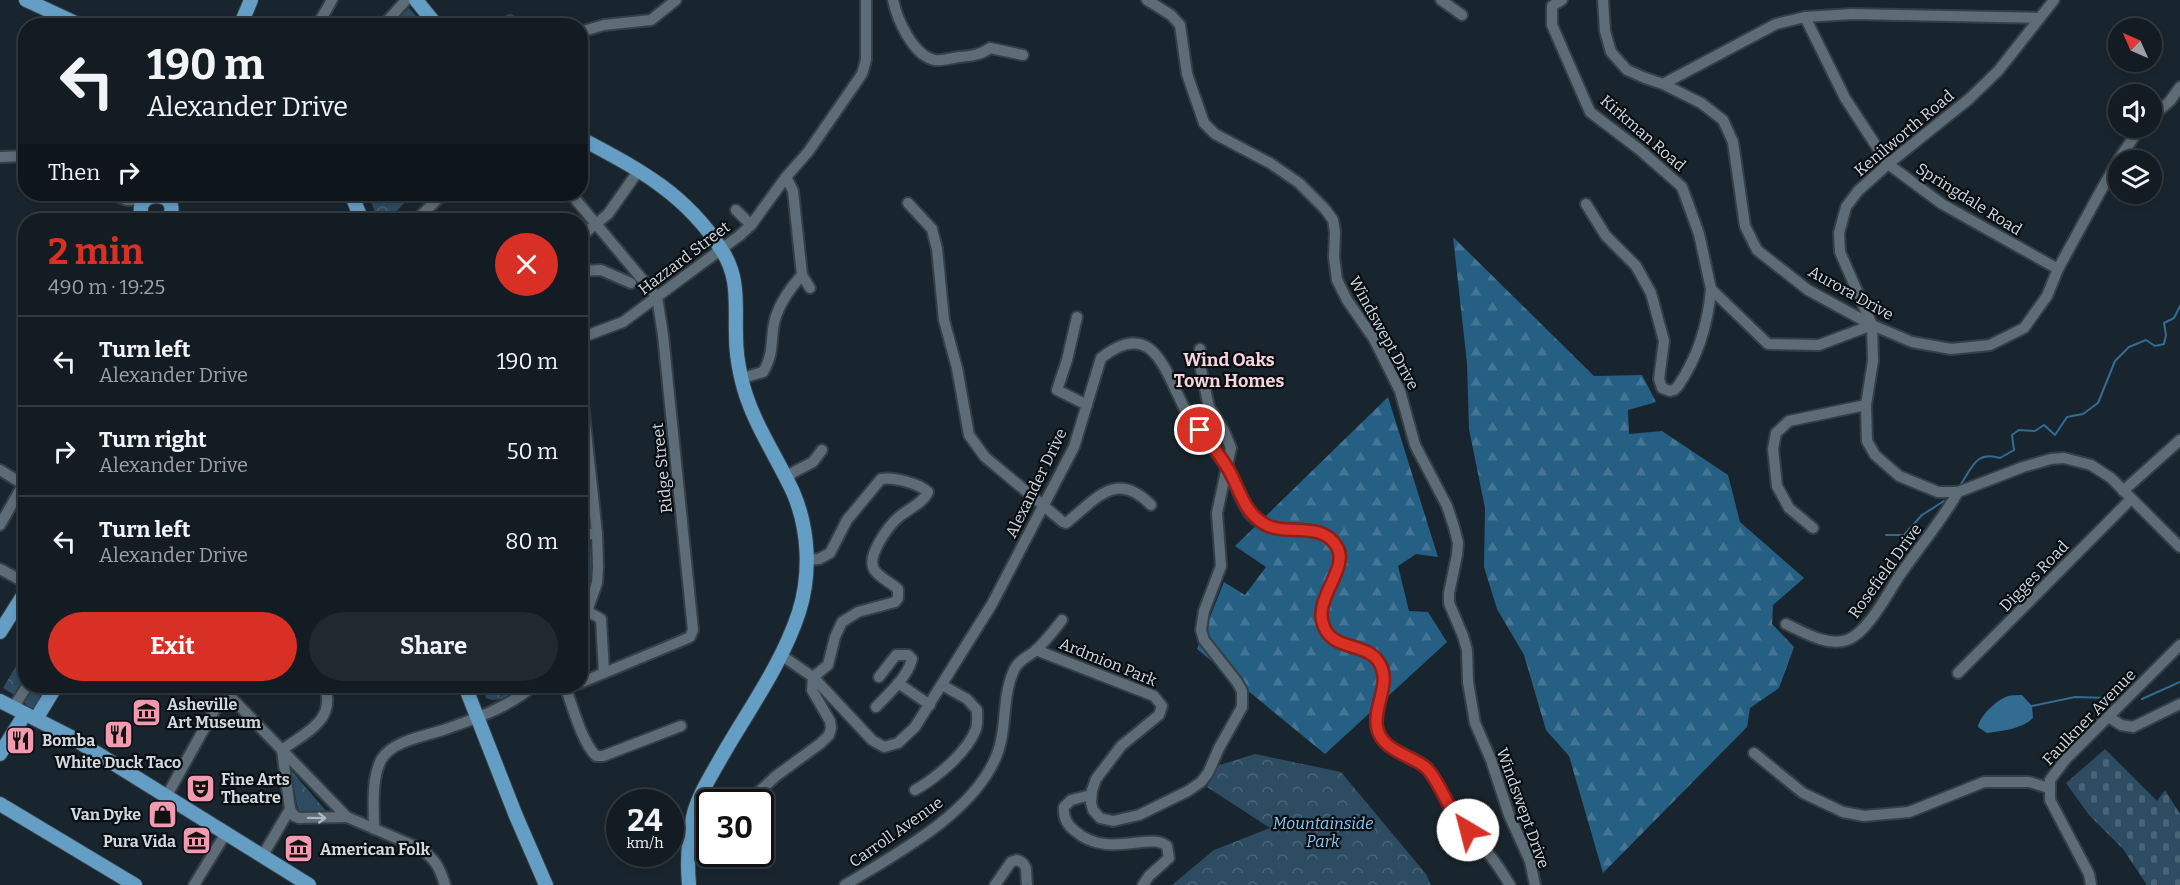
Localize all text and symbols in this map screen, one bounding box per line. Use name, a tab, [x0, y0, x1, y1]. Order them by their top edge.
north arrow	[2108, 18, 2162, 72]
map controls	[2108, 18, 2162, 204]
text: 190 m	[147, 40, 264, 90]
icon: left	[48, 42, 126, 120]
button: sound	[2108, 84, 2162, 138]
street label: Kenilworth Road	[1850, 86, 1958, 180]
text: Alexander Drive	[147, 91, 348, 123]
street label: Kirkman Road	[1597, 91, 1690, 175]
button: layers	[2108, 150, 2162, 204]
icon: right	[112, 156, 145, 189]
text: Then	[48, 159, 100, 186]
street label: Springdale Road	[1913, 159, 2026, 239]
street label: Hazzard Street	[634, 217, 734, 299]
text: 2 min	[48, 230, 144, 274]
button: close	[495, 233, 558, 296]
street label: Aurora Drive	[1805, 262, 1897, 324]
street label: Windswept Drive	[1345, 273, 1423, 393]
text: 490 m · 19:25	[48, 275, 165, 299]
text: Turn left	[99, 336, 191, 363]
icon: left	[48, 345, 81, 378]
text: 190 m	[497, 348, 558, 375]
district label: Wind Oaks Town Homes	[1174, 349, 1284, 392]
text: Alexander Drive	[99, 363, 248, 387]
pin	[1174, 404, 1225, 455]
icon: arrive	[1183, 413, 1216, 446]
street label: Ridge Street	[648, 422, 676, 514]
street label: Alexander Drive	[1001, 425, 1071, 541]
text: Turn right	[99, 426, 207, 453]
icon: right	[48, 435, 81, 468]
text: 50 m	[507, 438, 558, 465]
text: Alexander Drive	[99, 453, 248, 477]
text: Turn left	[99, 516, 191, 543]
street label: Rosefield Drive	[1844, 520, 1926, 622]
icon: left	[48, 525, 81, 558]
text: 80 m	[505, 528, 558, 555]
street label: Digges Road	[1996, 536, 2073, 615]
text: Alexander Drive	[99, 543, 248, 567]
button: Exit	[48, 612, 297, 681]
button: Share	[309, 612, 558, 681]
street label: Ardmion Park	[1056, 634, 1160, 690]
street label: Faulkner Avenue	[2038, 665, 2140, 769]
place label: Asheville Art Museum	[167, 695, 262, 732]
museum icon: Asheville Art Museum	[130, 697, 162, 729]
restaurant icon: White Duck Taco	[102, 718, 134, 750]
restaurant icon: Bomba	[5, 724, 37, 756]
place label: Bomba	[42, 731, 95, 750]
street label: Windswept Drive	[1492, 745, 1554, 871]
place label: White Duck Taco	[55, 753, 181, 772]
place label: Fine Arts Theatre	[221, 770, 290, 807]
theatre icon: Fine Arts Theatre	[184, 772, 216, 804]
speed limit sign: 30	[696, 789, 774, 867]
street label: Carroll Avenue	[845, 793, 947, 871]
shop icon: Van Dyke	[146, 798, 178, 830]
position arrow	[1436, 798, 1500, 862]
text: 24	[627, 803, 663, 839]
place label: Van Dyke	[71, 805, 141, 824]
one-way arrow	[306, 812, 326, 824]
park label: Mountainside Park	[1273, 814, 1373, 851]
museum icon: Pura Vida	[181, 825, 213, 857]
place label: Pura Vida	[103, 832, 176, 851]
museum icon: American Folk	[283, 833, 315, 865]
text: km/h	[626, 834, 664, 852]
place label: American Folk	[320, 840, 430, 859]

